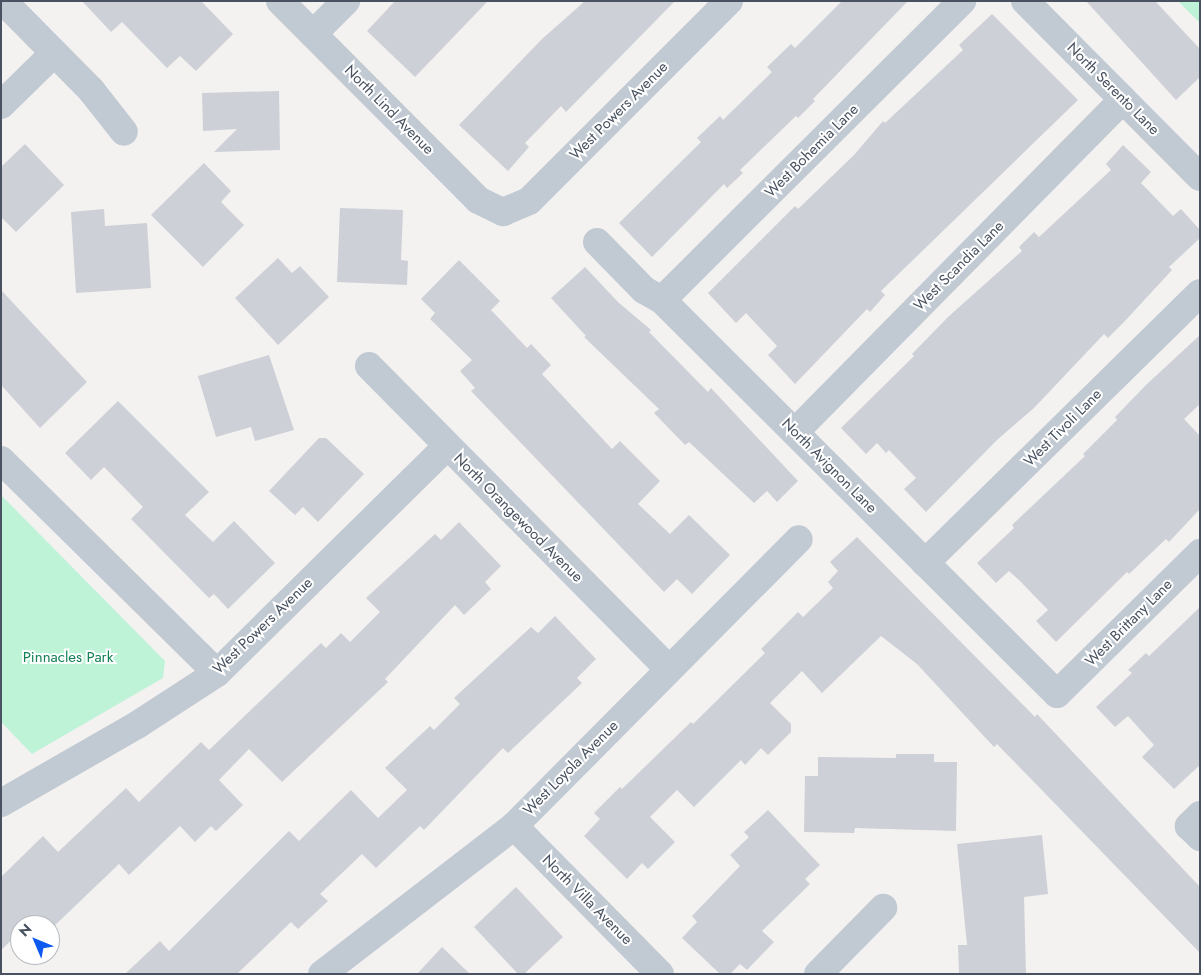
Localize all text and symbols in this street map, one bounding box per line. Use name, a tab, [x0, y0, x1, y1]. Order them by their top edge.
street label: North Serento Lane	[1063, 39, 1163, 139]
street label: West Powers Avenue	[566, 58, 672, 164]
street label: North Lind Avenue	[340, 61, 438, 159]
street label: West Bohemia Lane	[762, 101, 862, 201]
street label: West Scandia Lane	[910, 217, 1008, 315]
street label: West Tivoli Lane	[1020, 385, 1106, 471]
street label: North Avignon Lane	[778, 415, 880, 517]
street label: North Orangewood Avenue	[450, 450, 586, 586]
street label: West Powers Avenue	[209, 574, 317, 678]
street label: West Brittany Lane	[1082, 576, 1176, 670]
park label: Pinnacles Park	[23, 649, 113, 667]
street label: West Loyola Avenue	[520, 717, 622, 819]
street label: North Villa Avenue	[538, 851, 636, 949]
north arrow	[10, 915, 60, 965]
text: N	[14, 919, 36, 941]

